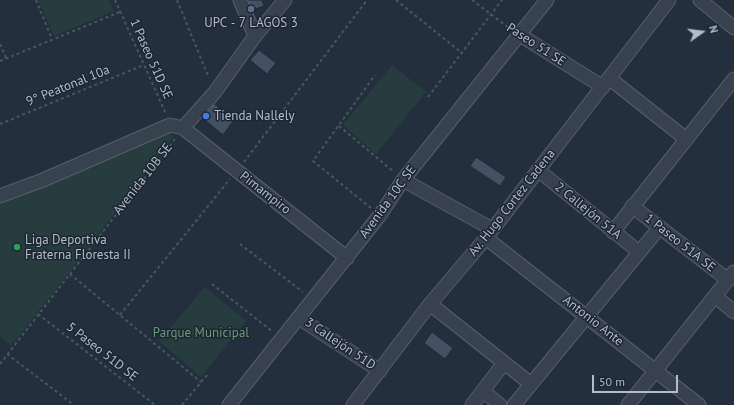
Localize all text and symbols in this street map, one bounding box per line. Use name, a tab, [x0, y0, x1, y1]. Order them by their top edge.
marker: UPC - 7 LAGOS 3	[246, 4, 256, 14]
north arrow	[682, 12, 722, 52]
place label: UPC - 7 LAGOS 3	[204, 15, 298, 31]
street label: 1 Paseo 51D SE	[126, 16, 176, 102]
street label: Paseo 51 SE	[504, 20, 568, 70]
text: N	[706, 24, 721, 34]
street label: 9° Peatonal 10a	[24, 62, 112, 110]
place label: Tienda Nallely	[214, 108, 295, 124]
marker: Tienda Nallely	[201, 111, 211, 121]
street label: Avenida 10B SE	[110, 140, 176, 218]
street label: Av. Hugo Cortez Cadena	[465, 146, 559, 260]
street label: Avenida 10C SE	[356, 162, 420, 242]
street label: Pimampiro	[236, 168, 294, 218]
street label: 2 Callejón 51A	[552, 179, 624, 243]
street label: 1 Paseo 51A SE	[642, 211, 718, 275]
place label: Liga Deportiva Fraterna Floresta II	[25, 232, 131, 263]
marker: Liga Deportiva Fraterna Floresta II	[12, 242, 22, 252]
street label: Antonio Ante	[560, 293, 626, 349]
street label: 3 Callejón 51D	[302, 315, 378, 373]
street label: 5 Paseo 51D SE	[63, 319, 141, 385]
park label: Parque Municipal	[153, 325, 249, 341]
scale bar	[594, 367, 680, 393]
text: 50 m	[599, 374, 625, 389]

